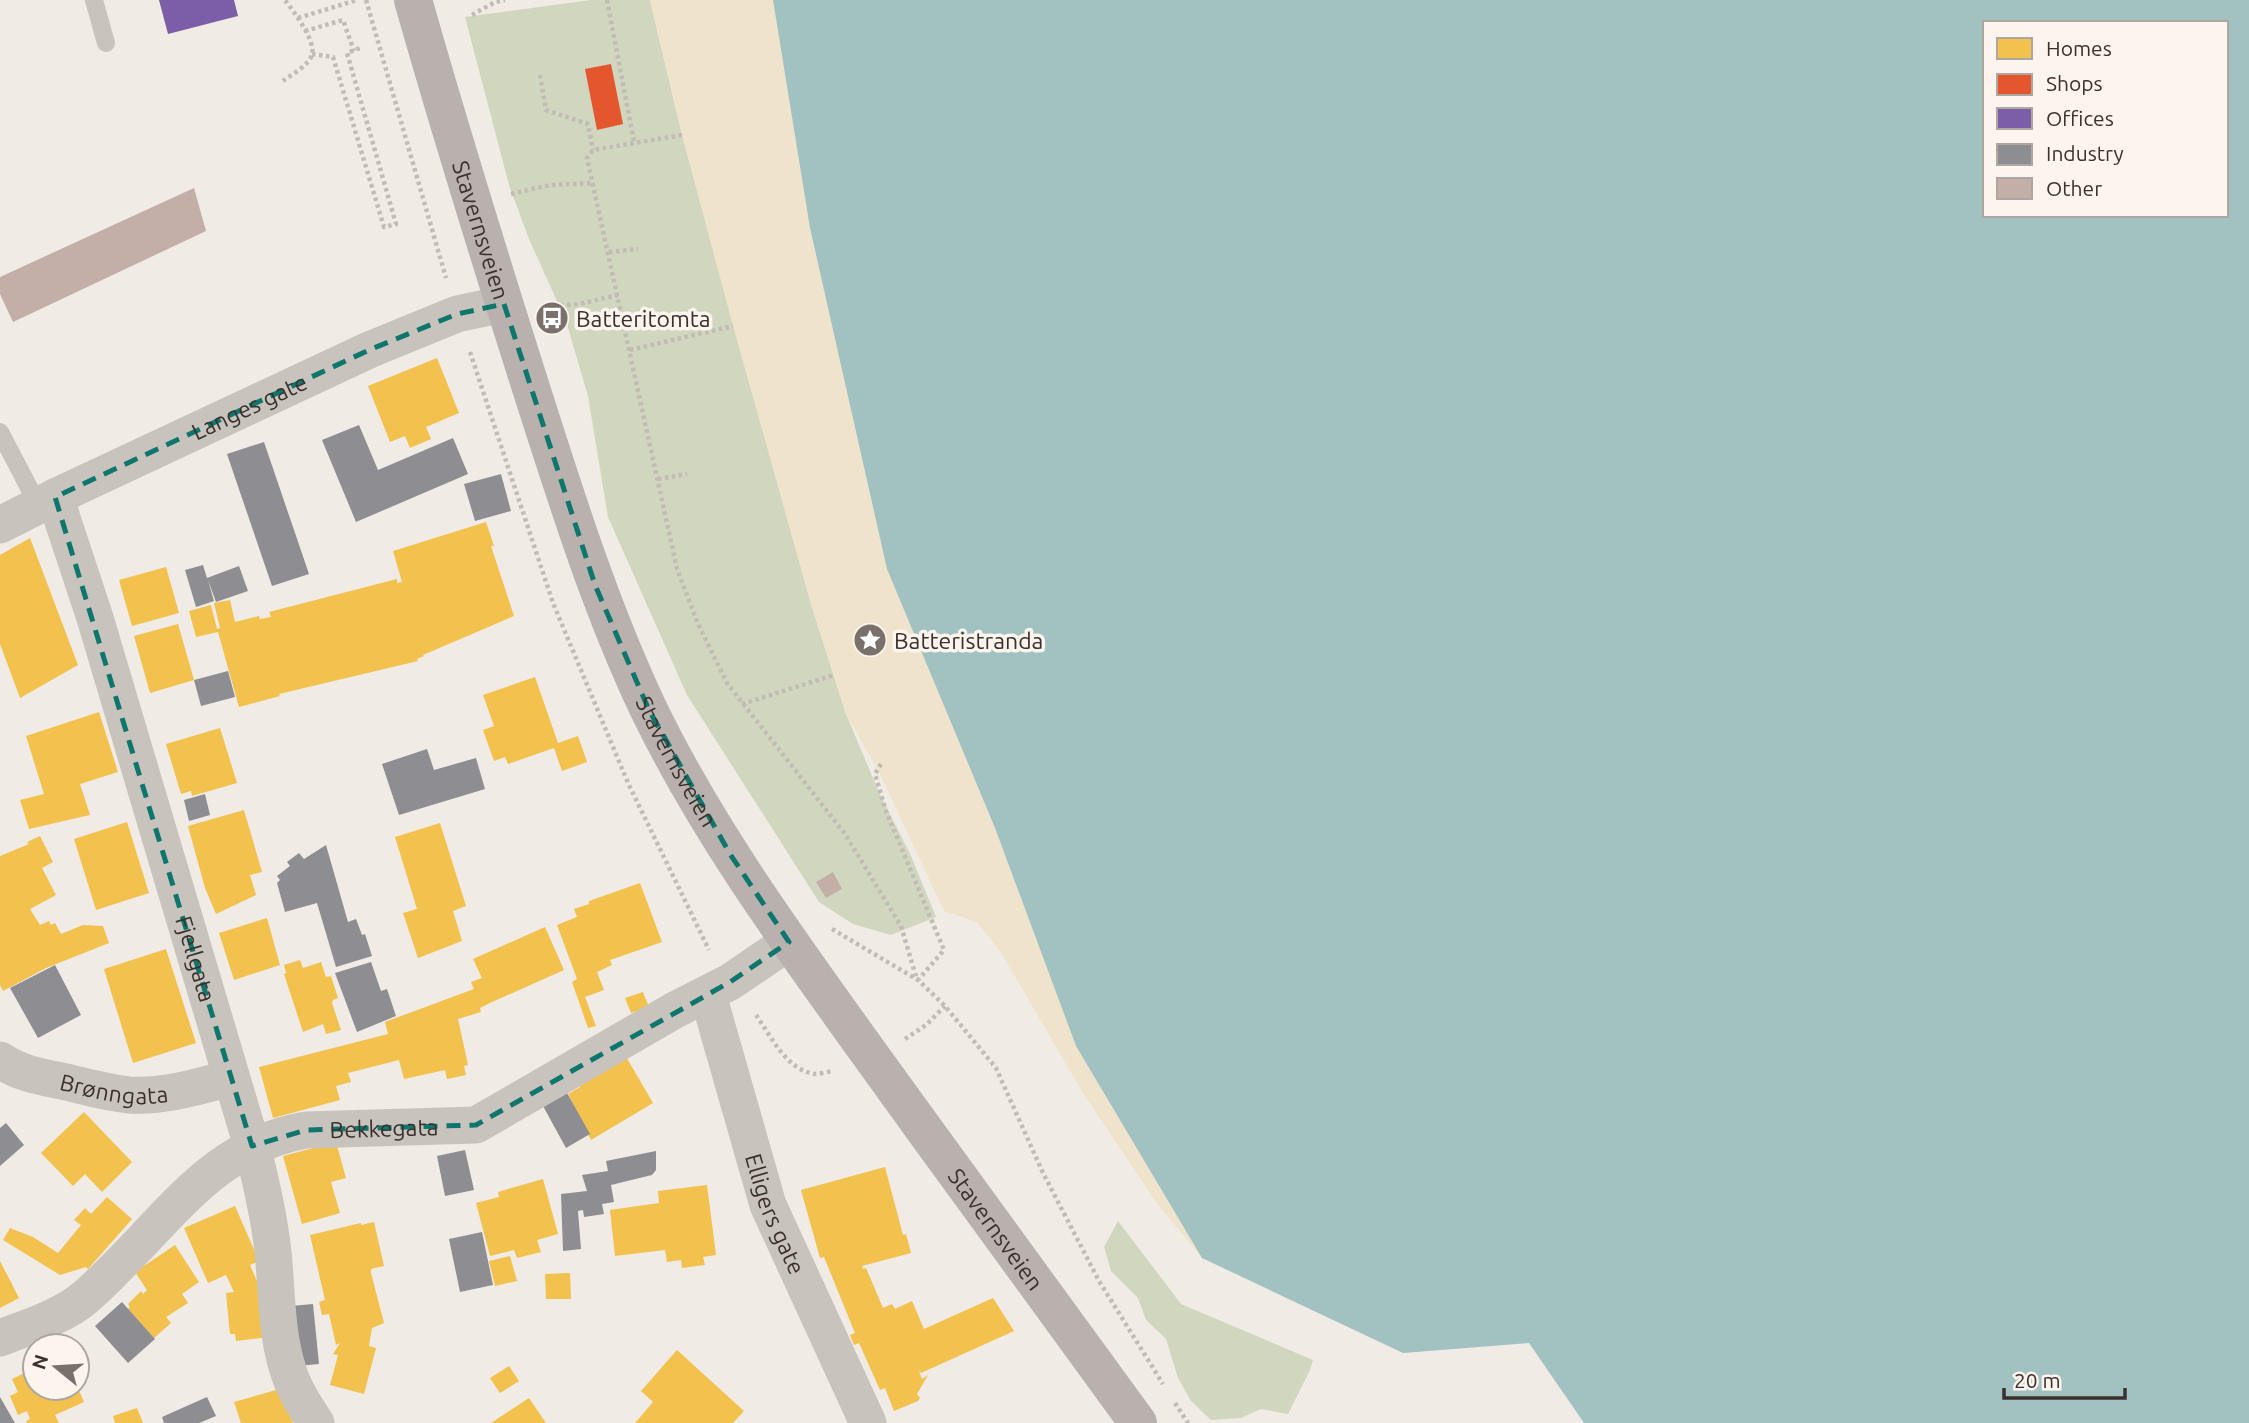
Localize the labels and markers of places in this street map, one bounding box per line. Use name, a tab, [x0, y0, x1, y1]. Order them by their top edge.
bus stop icon: Batteritomta	[533, 299, 571, 337]
place label: Batteritomta	[576, 306, 711, 331]
place icon: Batteristranda	[851, 621, 889, 659]
place label: Batteristranda	[894, 628, 1043, 653]

